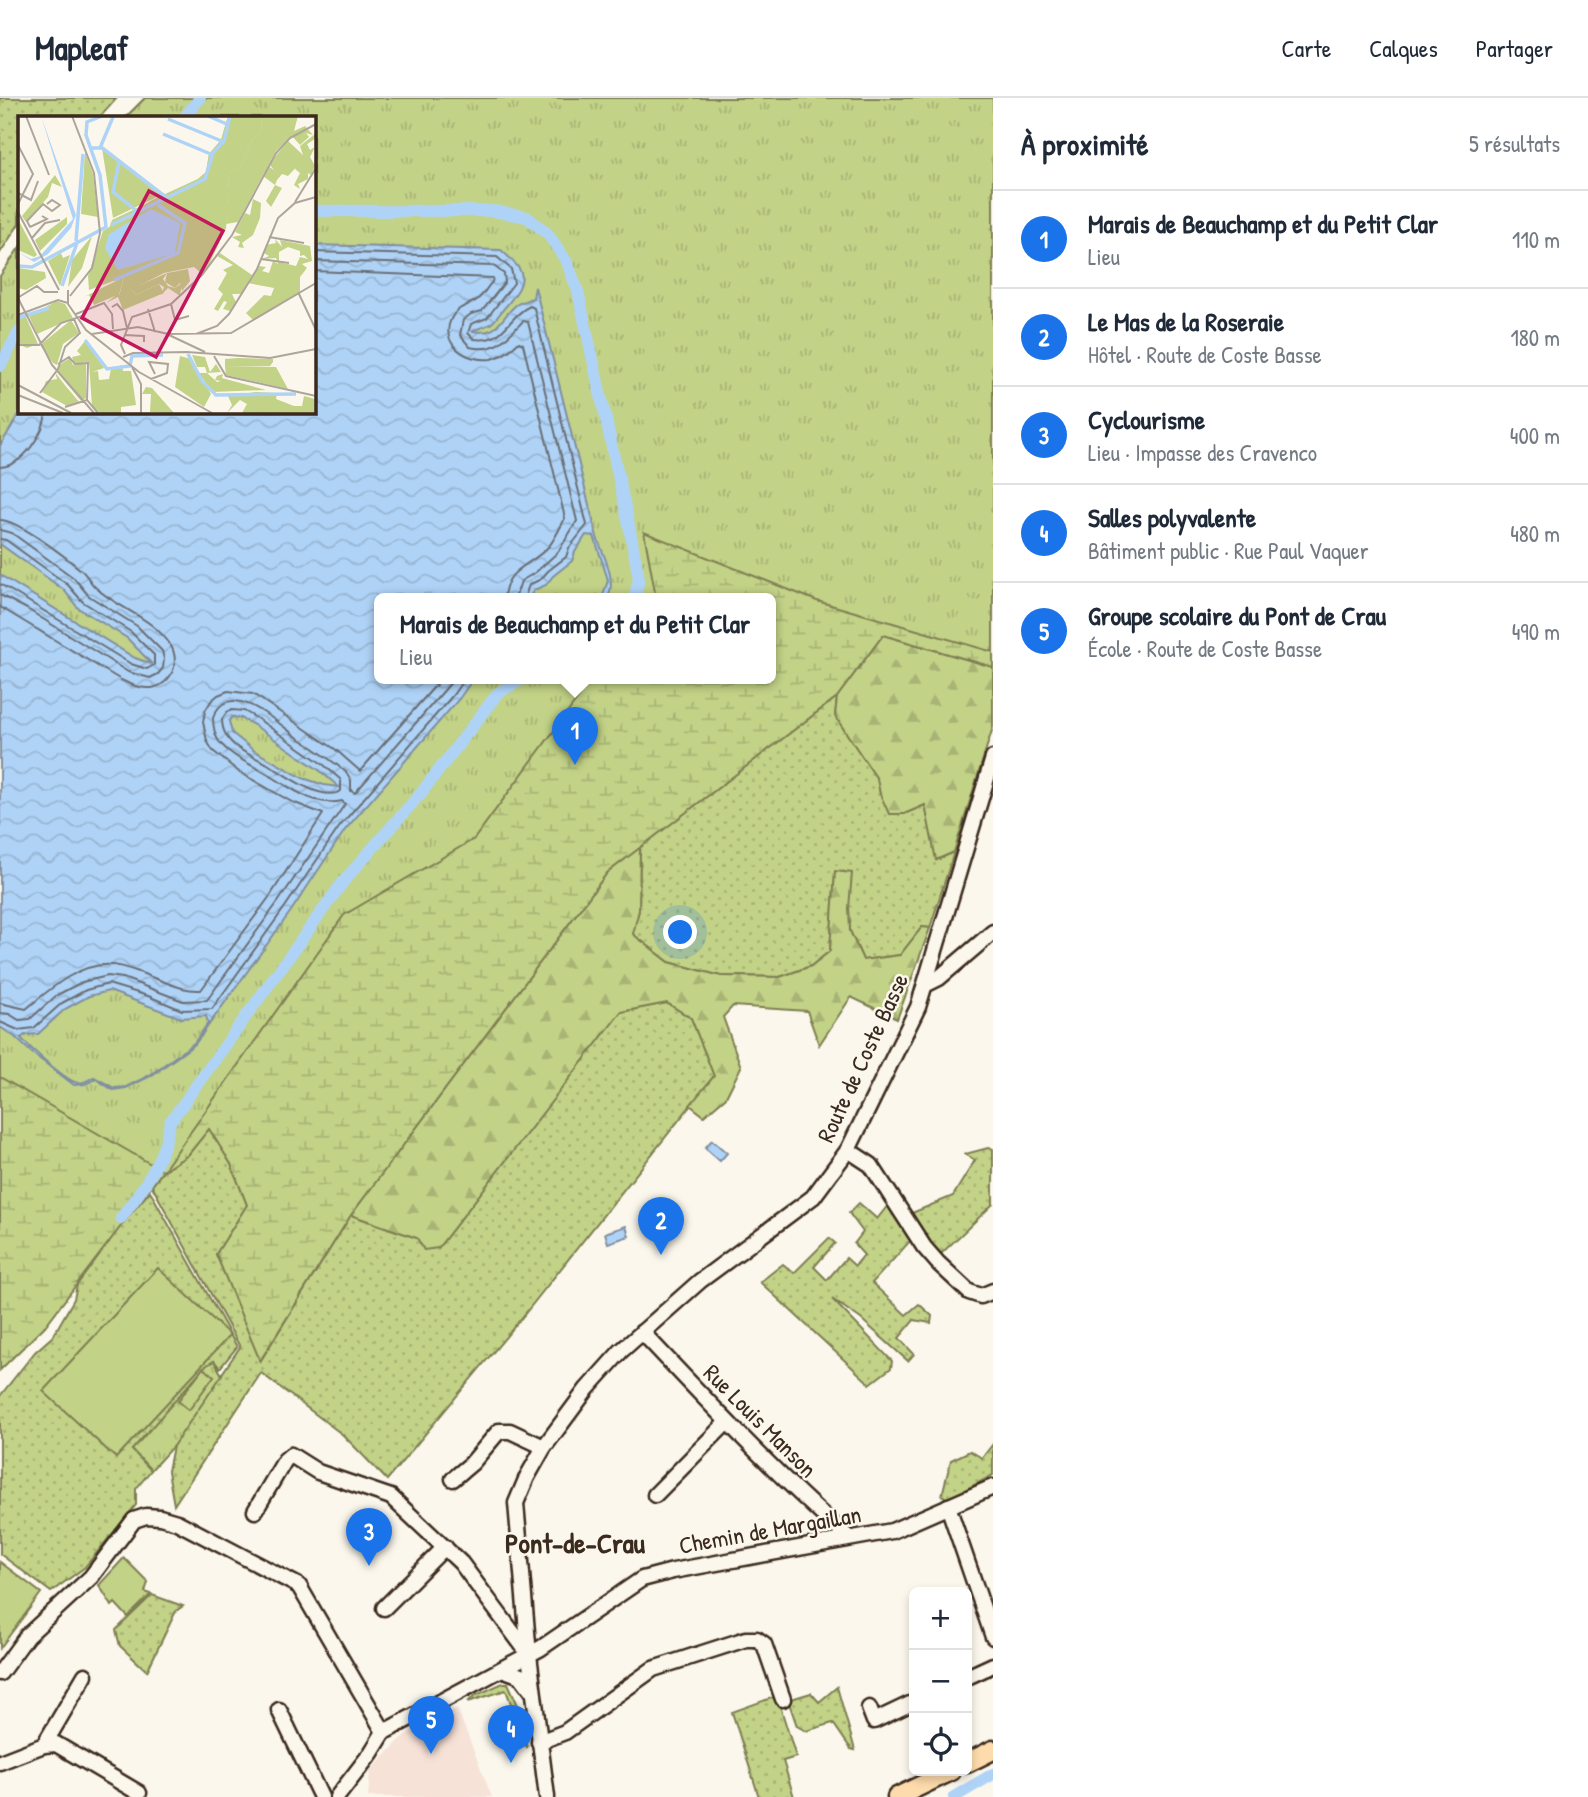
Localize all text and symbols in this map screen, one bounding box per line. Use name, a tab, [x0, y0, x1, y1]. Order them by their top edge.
text: Mapleaf	[35, 26, 128, 70]
text: Carte	[1282, 32, 1331, 64]
text: Calques	[1369, 32, 1438, 64]
text: Partager	[1476, 32, 1553, 64]
inset map	[18, 116, 315, 413]
text: À proximité	[1021, 124, 1149, 164]
text: 5 résultats	[1469, 128, 1560, 159]
text: Marais de Beauchamp et du Petit Clar	[1088, 206, 1438, 241]
text: 1	[1040, 224, 1048, 255]
text: 110 m	[1512, 224, 1560, 255]
text: Lieu	[1088, 241, 1120, 272]
text: Le Mas de la Roseraie	[1088, 304, 1284, 339]
text: 2	[1039, 322, 1049, 353]
text: 180 m	[1510, 322, 1560, 353]
text: Hôtel · Route de Coste Basse	[1088, 339, 1322, 370]
text: Cyclourisme	[1088, 402, 1205, 437]
text: 3	[1039, 420, 1049, 451]
text: 400 m	[1510, 420, 1560, 451]
text: Lieu · Impasse des Cravenco	[1088, 437, 1317, 468]
text: Salles polyvalente	[1088, 500, 1256, 535]
text: 4	[1040, 518, 1048, 549]
text: 480 m	[1510, 518, 1560, 549]
text: Bâtiment public · Rue Paul Vaquer	[1088, 535, 1369, 566]
popup	[374, 593, 776, 684]
text: Groupe scolaire du Pont de Crau	[1088, 598, 1386, 633]
text: Marais de Beauchamp et du Petit Clar	[400, 606, 750, 641]
text: 5	[1039, 616, 1049, 647]
text: 490 m	[1512, 616, 1560, 647]
text: École · Route de Coste Basse	[1088, 633, 1322, 664]
text: Lieu	[400, 641, 432, 672]
pin: 1	[552, 707, 598, 765]
your location	[663, 915, 697, 949]
street label: Route de Coste Basse	[809, 968, 915, 1147]
pin: 2	[638, 1197, 684, 1255]
street label: Rue Louis Manson	[697, 1357, 824, 1484]
street label: Chemin de Margaillan	[676, 1497, 863, 1561]
pin: 3	[346, 1508, 392, 1566]
district label: Pont-de-Crau	[505, 1524, 646, 1562]
map controls	[909, 1587, 972, 1776]
button: +	[909, 1587, 972, 1650]
button: −	[909, 1650, 972, 1713]
pin: 5	[408, 1696, 454, 1754]
pin: 4	[488, 1705, 534, 1763]
button: locate	[909, 1713, 972, 1776]

